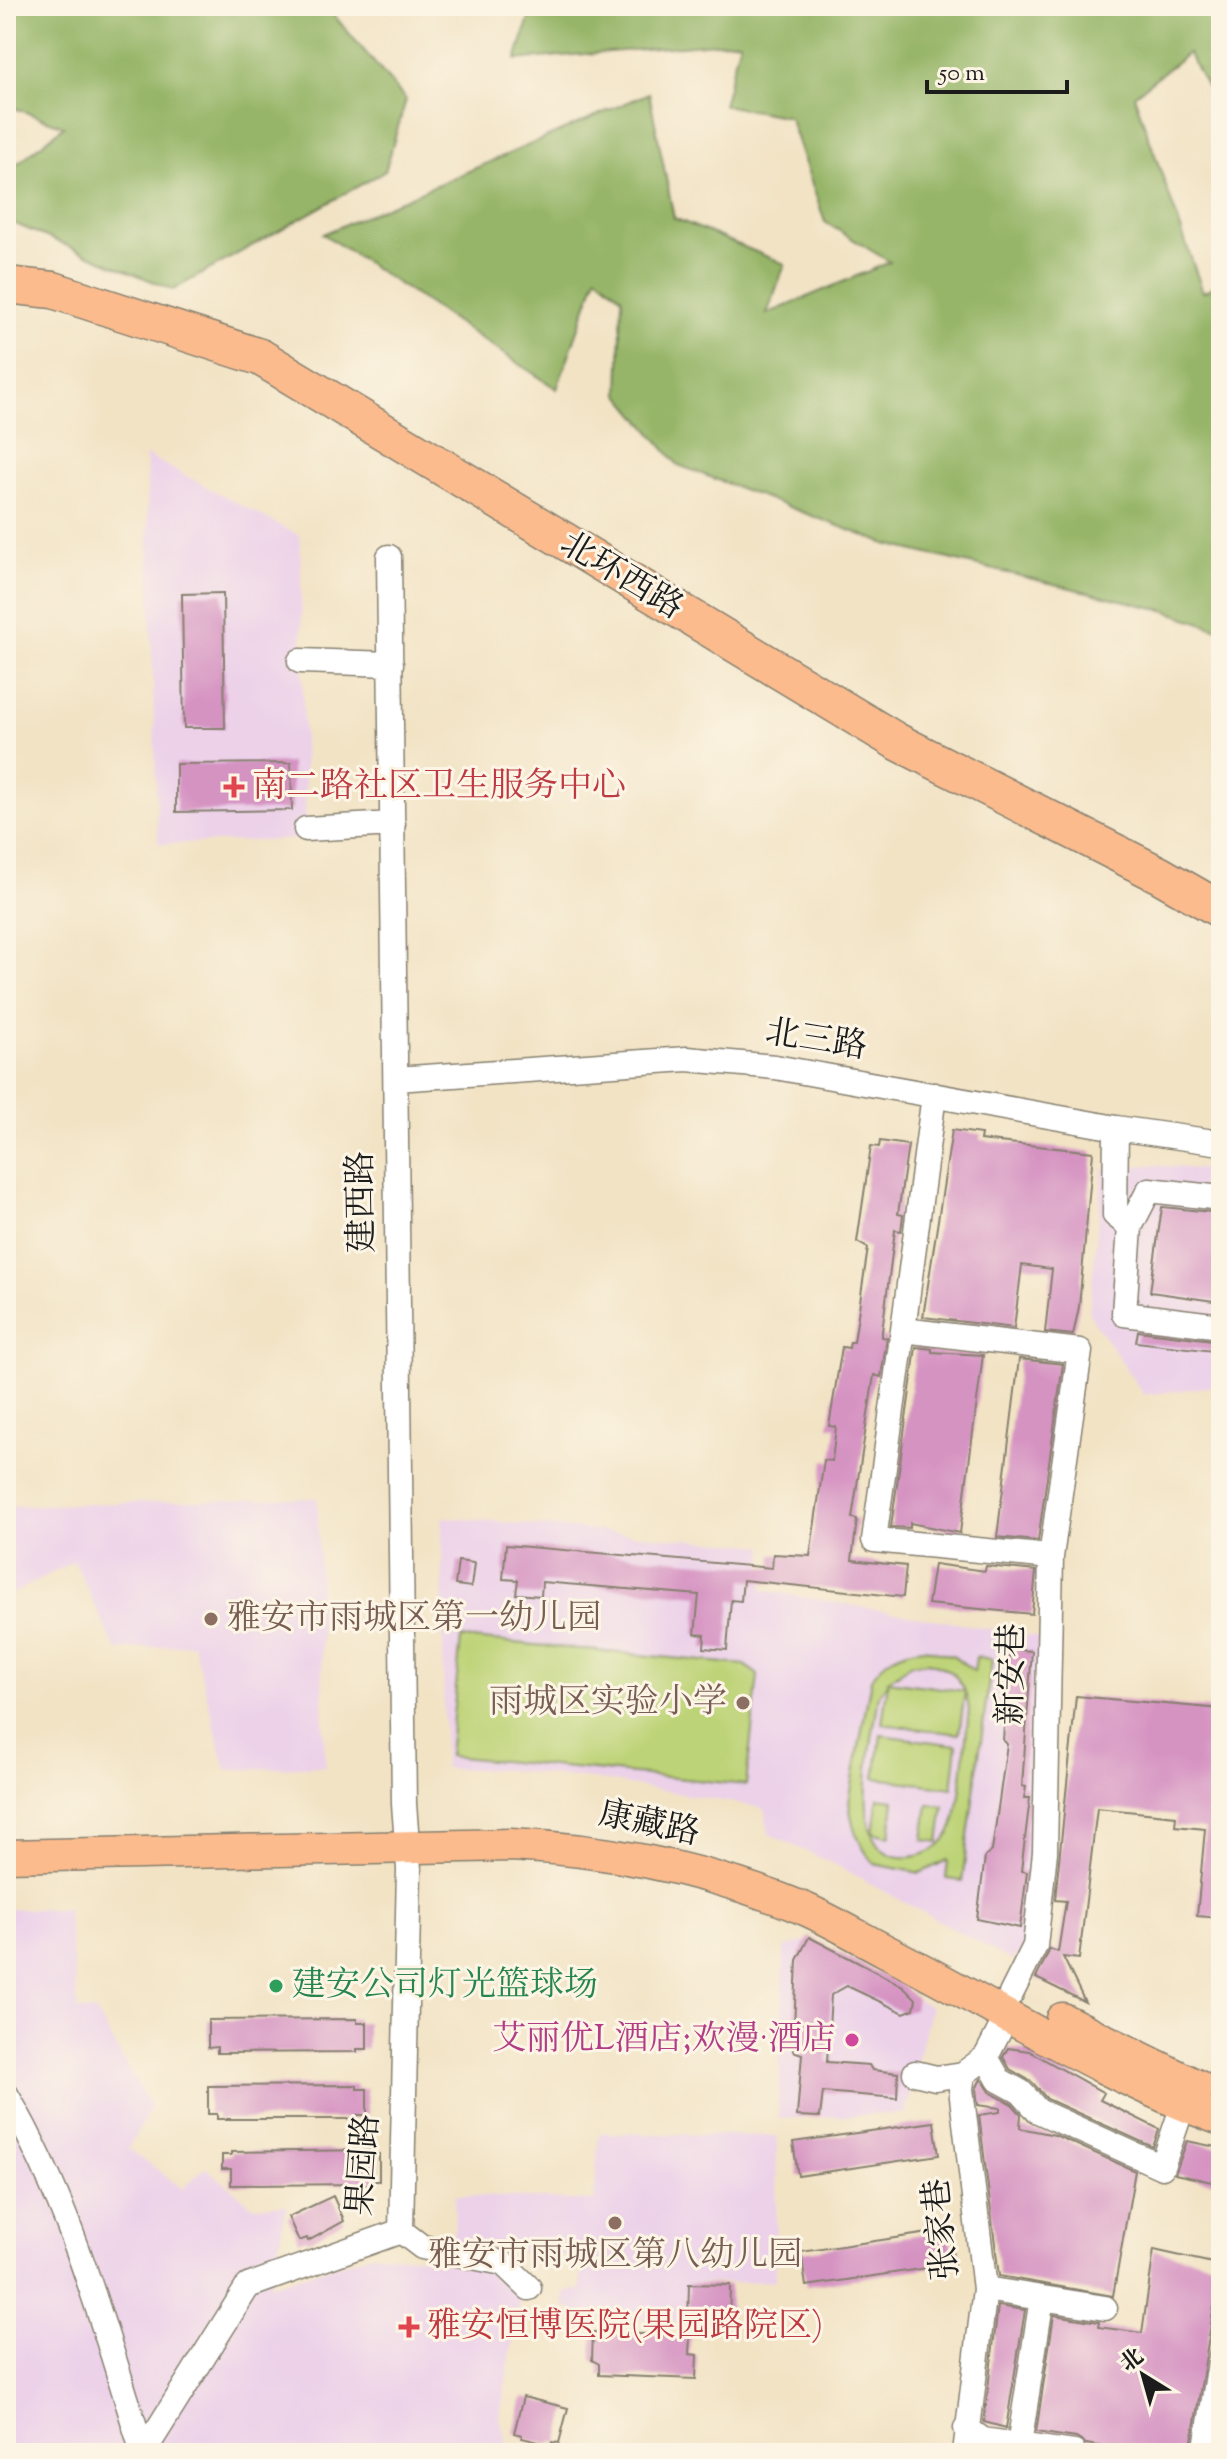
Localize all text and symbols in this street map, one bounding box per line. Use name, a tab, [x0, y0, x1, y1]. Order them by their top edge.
scale bar	[927, 44, 1067, 94]
text: 50 m	[937, 57, 985, 91]
street label: 北环西路	[550, 521, 692, 633]
place label: 南二路社区卫生服务中心	[252, 763, 626, 812]
marker: 南二路社区卫生服务中心	[223, 776, 245, 798]
street label: 北三路	[762, 1009, 870, 1073]
street label: 建西路	[338, 1151, 388, 1253]
place label: 雅安市雨城区第一幼儿园	[227, 1595, 601, 1644]
marker: 雅安市雨城区第一幼儿园	[202, 1610, 220, 1628]
street label: 新安巷	[988, 1623, 1038, 1725]
place label: 雨城区实验小学	[489, 1679, 727, 1728]
marker: 雨城区实验小学	[734, 1694, 752, 1712]
street label: 康藏路	[594, 1790, 704, 1860]
place label: 建安公司灯光篮球场	[292, 1962, 598, 2011]
marker: 建安公司灯光篮球场	[267, 1977, 285, 1995]
place label: 艾丽优L酒店;欢漫·酒店	[492, 2016, 836, 2065]
marker: 艾丽优L酒店;欢漫·酒店	[843, 2031, 861, 2049]
street label: 果园路	[337, 2112, 393, 2218]
street label: 张家巷	[913, 2176, 973, 2282]
marker: 雅安市雨城区第八幼儿园	[606, 2214, 624, 2232]
place label: 雅安市雨城区第八幼儿园	[428, 2232, 802, 2281]
place label: 雅安恒博医院(果园路院区)	[427, 2303, 823, 2352]
marker: 雅安恒博医院(果园路院区)	[398, 2316, 420, 2338]
north arrow	[1103, 2335, 1183, 2415]
text: 北	[1114, 2342, 1151, 2381]

